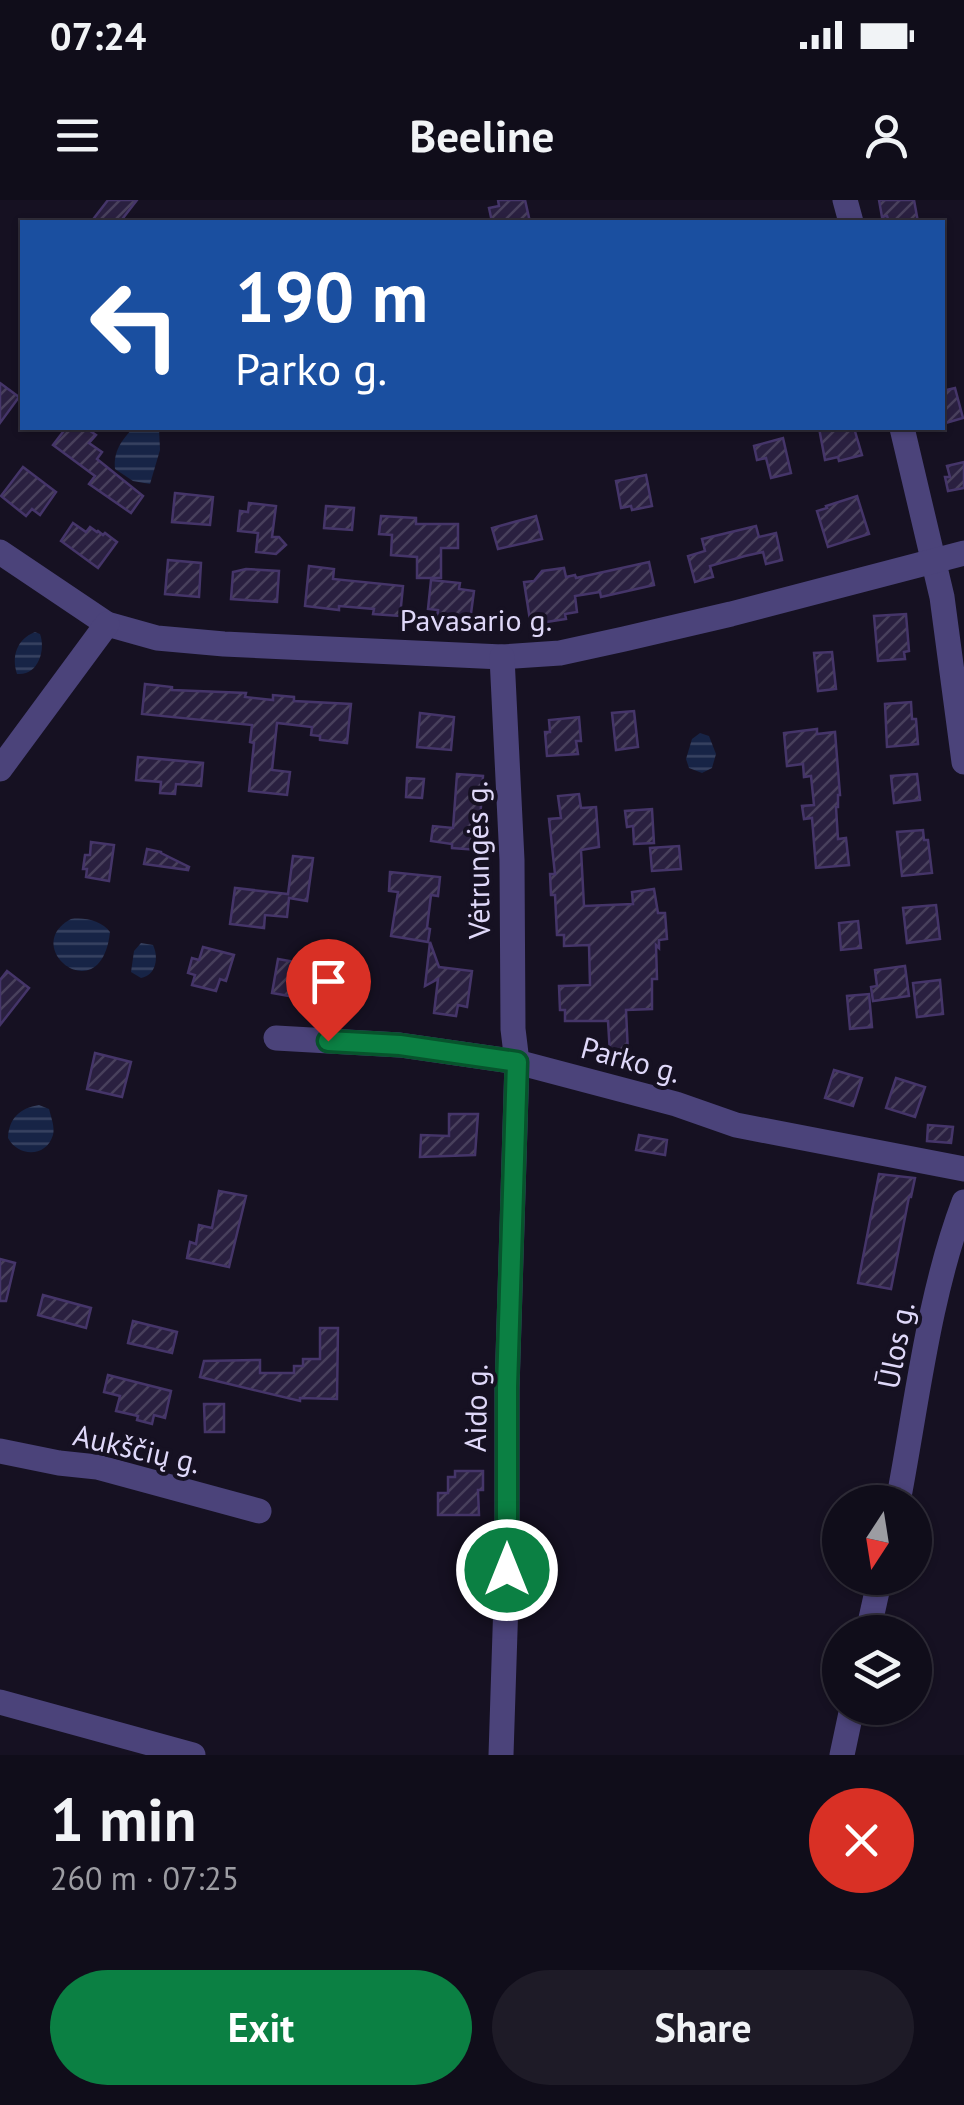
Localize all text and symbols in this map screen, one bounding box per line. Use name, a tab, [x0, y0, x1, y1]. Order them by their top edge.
text: 07:24	[50, 11, 146, 60]
text: Beeline	[410, 106, 554, 164]
icon: menu	[50, 108, 105, 163]
icon: person	[859, 108, 914, 163]
text: 190 m	[235, 251, 428, 341]
icon: left	[70, 260, 200, 390]
text: Parko g.	[235, 339, 387, 397]
street label: Pavasario g.	[400, 600, 552, 639]
street label: Vėtrungės g.	[456, 781, 498, 940]
pin	[286, 939, 371, 1042]
icon: arrive	[301, 954, 356, 1009]
street label: Parko g.	[577, 1027, 685, 1091]
street label: Ūlos g.	[868, 1298, 922, 1392]
street label: Aido g.	[455, 1363, 495, 1453]
street label: Aukščių g.	[70, 1414, 204, 1482]
north arrow	[822, 1485, 932, 1595]
map controls	[822, 1485, 932, 1725]
position arrow	[455, 1518, 559, 1622]
button: layers	[822, 1615, 932, 1725]
text: 1 min	[50, 1780, 196, 1858]
button: close	[809, 1788, 914, 1893]
text: 260 m · 07:25	[50, 1857, 239, 1899]
button: Exit	[50, 1970, 472, 2085]
button: Share	[492, 1970, 914, 2085]

